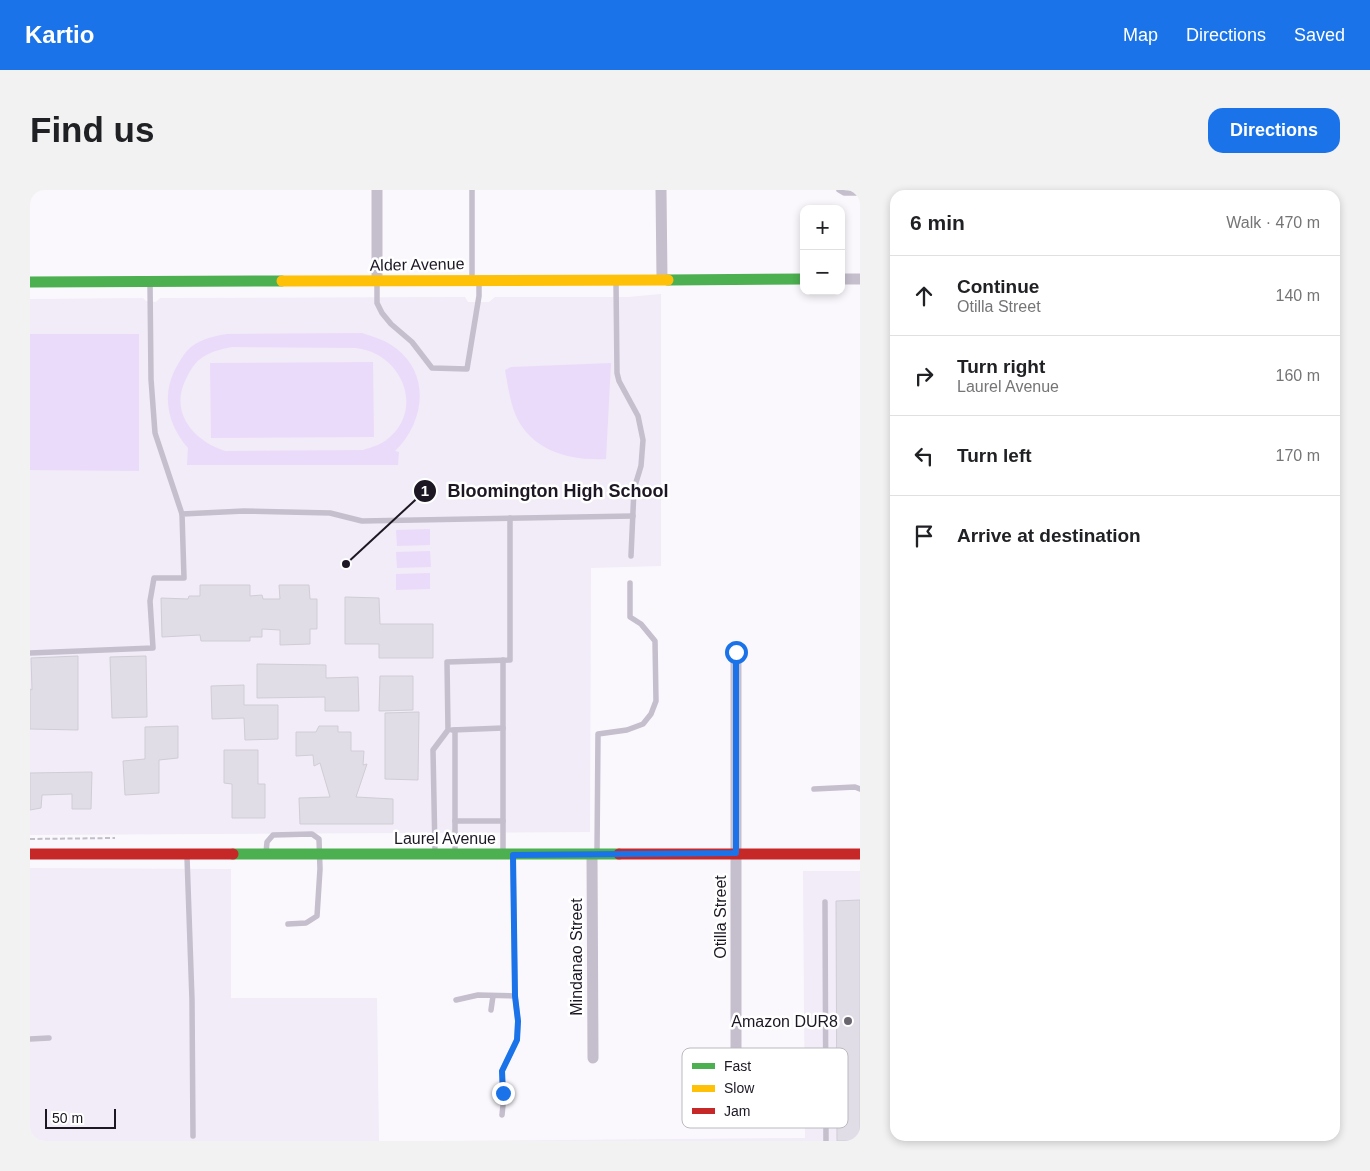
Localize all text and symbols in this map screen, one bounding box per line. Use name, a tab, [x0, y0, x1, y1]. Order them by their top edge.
text: Kartio	[25, 21, 94, 48]
text: Map	[1123, 25, 1158, 45]
text: Directions	[1186, 25, 1266, 45]
text: Saved	[1294, 25, 1345, 45]
button: Directions	[1208, 108, 1340, 153]
text: Find us	[30, 110, 154, 149]
map controls	[800, 205, 845, 295]
button: +	[800, 205, 845, 250]
text: 6 min	[910, 211, 965, 234]
text: Walk · 470 m	[1226, 214, 1320, 231]
button: −	[800, 250, 845, 295]
street label: Alder Avenue	[369, 255, 465, 274]
text: Continue	[957, 276, 1039, 297]
icon: ahead	[910, 282, 938, 310]
text: 140 m	[1276, 287, 1320, 304]
text: Otilla Street	[957, 298, 1041, 315]
text: Turn right	[957, 356, 1045, 377]
icon: right	[910, 362, 938, 390]
text: 160 m	[1276, 367, 1320, 384]
text: Laurel Avenue	[957, 378, 1059, 395]
icon: left	[910, 442, 938, 470]
text: Turn left	[957, 445, 1032, 466]
text: 170 m	[1276, 447, 1320, 464]
callout: Bloomington High School	[413, 475, 679, 508]
text: Bloomington High School	[448, 481, 668, 501]
text: 1	[421, 482, 429, 499]
icon: arrive	[910, 522, 938, 550]
text: Arrive at destination	[957, 525, 1141, 546]
route start	[725, 641, 748, 664]
street label: Laurel Avenue	[394, 830, 496, 847]
street label: Otilla Street	[712, 875, 729, 959]
street label: Mindanao Street	[568, 898, 585, 1016]
place label: Amazon DUR8	[731, 1013, 838, 1030]
marker: Amazon DUR8	[842, 1015, 854, 1027]
legend	[682, 1048, 848, 1128]
text: Fast	[724, 1058, 751, 1074]
text: Slow	[724, 1080, 755, 1096]
route end	[492, 1082, 515, 1105]
text: Jam	[724, 1103, 750, 1119]
scale bar	[45, 1106, 116, 1129]
text: 50 m	[52, 1110, 83, 1126]

